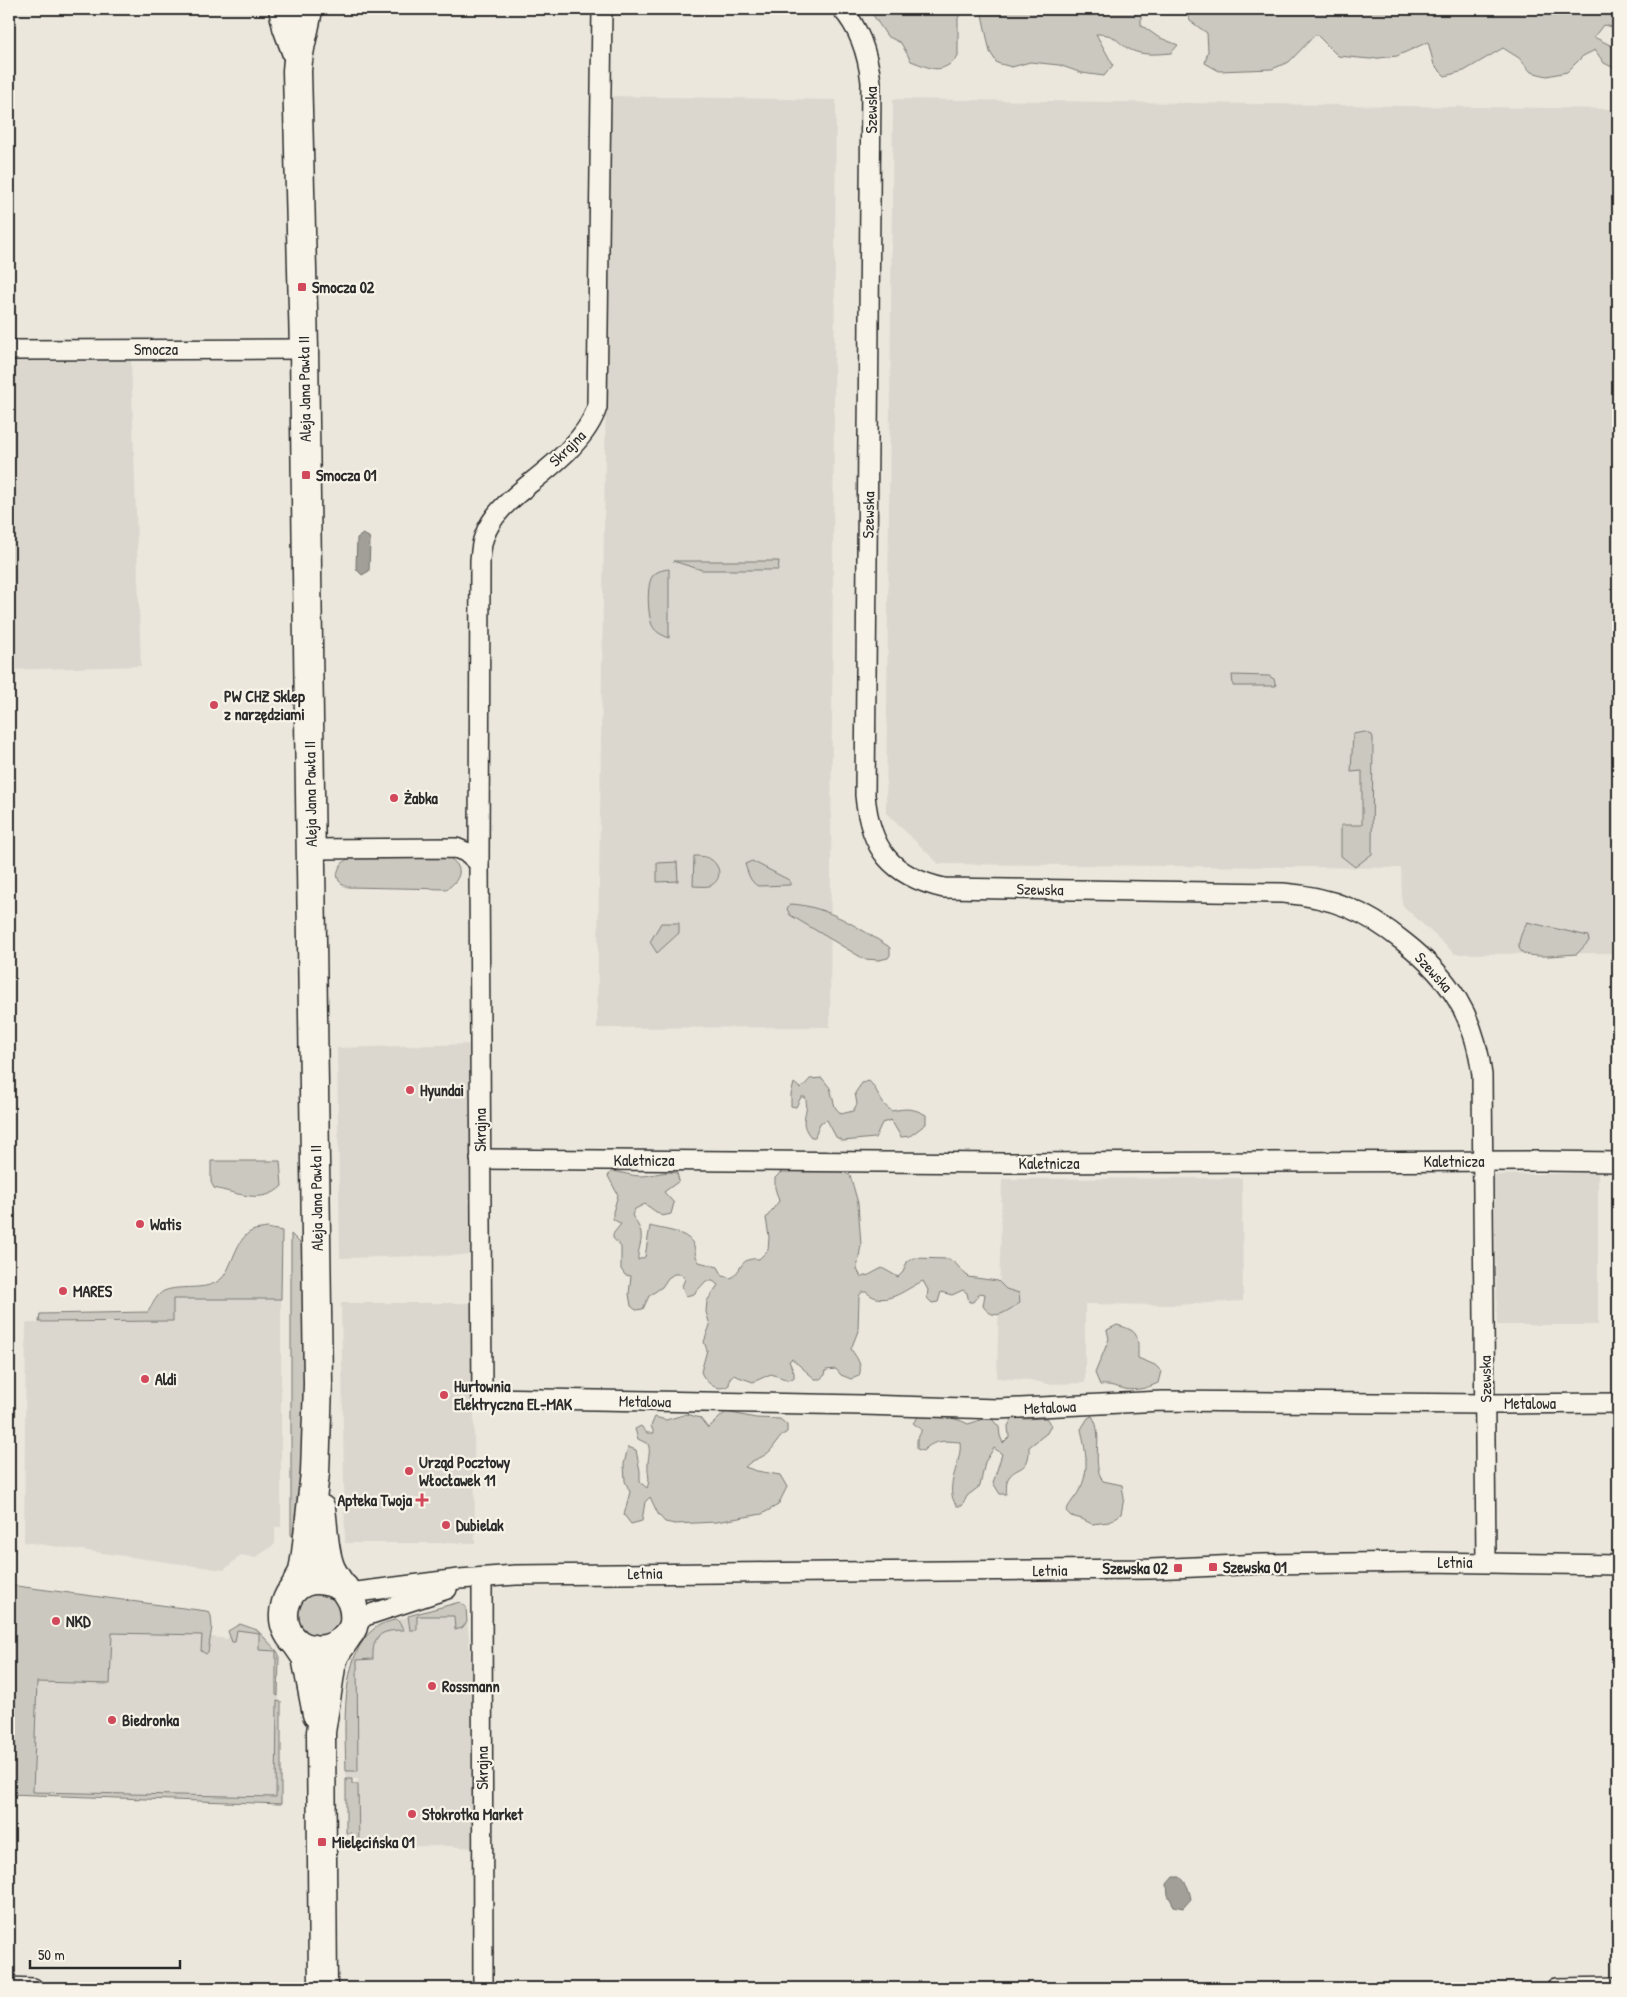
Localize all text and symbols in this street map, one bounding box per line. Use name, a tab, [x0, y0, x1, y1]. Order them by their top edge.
street label: Szewska	[860, 86, 882, 134]
place label: Smocza 02	[312, 276, 375, 298]
marker: Smocza 02	[296, 281, 308, 293]
street label: Aleja Jana Pawła II	[292, 336, 316, 442]
street label: Smocza	[134, 338, 178, 360]
street label: Skrajna	[544, 425, 590, 471]
place label: Smocza 01	[316, 464, 377, 486]
marker: Smocza 01	[300, 469, 312, 481]
street label: Szewska	[857, 491, 879, 539]
place label: PW CHZ Sklep z narzędziami	[224, 685, 305, 725]
marker: PW CHZ Sklep z narzędziami	[208, 699, 220, 711]
street label: Aleja Jana Pawła II	[298, 741, 322, 847]
place label: Żabka	[404, 787, 439, 809]
marker: Żabka	[388, 792, 400, 804]
street label: Szewska	[1016, 878, 1064, 900]
street label: Szewska	[1410, 947, 1458, 997]
place label: Hyundai	[420, 1079, 464, 1102]
marker: Hyundai	[404, 1084, 416, 1096]
street label: Skrajna	[469, 1108, 491, 1152]
street label: Aleja Jana Pawła II	[304, 1145, 328, 1251]
street label: Kaletnicza	[614, 1149, 674, 1171]
street label: Kaletnicza	[1424, 1150, 1484, 1172]
street label: Kaletnicza	[1019, 1152, 1079, 1174]
place label: Watis	[150, 1213, 182, 1235]
marker: Watis	[134, 1218, 146, 1230]
place label: MARES	[73, 1280, 113, 1302]
marker: MARES	[57, 1285, 69, 1297]
street label: Szewska	[1474, 1355, 1496, 1403]
place label: Aldi	[155, 1368, 177, 1390]
marker: Aldi	[139, 1373, 151, 1385]
place label: Hurtownia Elektryczna EL-MAK	[454, 1375, 573, 1416]
marker: Hurtownia Elektryczna EL-MAK	[438, 1389, 450, 1401]
street label: Metalowa	[619, 1390, 671, 1412]
street label: Metalowa	[1504, 1392, 1556, 1414]
street label: Metalowa	[1023, 1395, 1077, 1419]
place label: Urząd Pocztowy Włocławek 11	[419, 1451, 511, 1491]
marker: Urząd Pocztowy Włocławek 11	[403, 1465, 415, 1477]
place label: Apteka Twoja	[338, 1489, 413, 1512]
marker: Apteka Twoja	[416, 1494, 428, 1506]
place label: Dubielak	[456, 1514, 504, 1536]
marker: Dubielak	[440, 1519, 452, 1531]
street label: Letnia	[1438, 1551, 1472, 1573]
place label: Szewska 01	[1223, 1556, 1287, 1578]
place label: Szewska 02	[1103, 1557, 1168, 1579]
street label: Letnia	[1032, 1559, 1068, 1581]
marker: Szewska 01	[1207, 1561, 1219, 1573]
street label: Letnia	[627, 1562, 663, 1584]
marker: Szewska 02	[1172, 1562, 1184, 1574]
place label: NKD	[66, 1610, 91, 1632]
marker: NKD	[50, 1615, 62, 1627]
place label: Rossmann	[442, 1675, 500, 1697]
marker: Rossmann	[426, 1680, 438, 1692]
place label: Biedronka	[122, 1709, 180, 1731]
marker: Biedronka	[106, 1714, 118, 1726]
street label: Skrajna	[471, 1746, 493, 1790]
place label: Stokrotka Market	[422, 1803, 524, 1825]
marker: Stokrotka Market	[406, 1808, 418, 1820]
place label: Mielęcińska 01	[332, 1831, 415, 1853]
marker: Mielęcińska 01	[316, 1836, 328, 1848]
scale bar	[30, 1937, 180, 1969]
text: 50 m	[38, 1944, 65, 1965]

